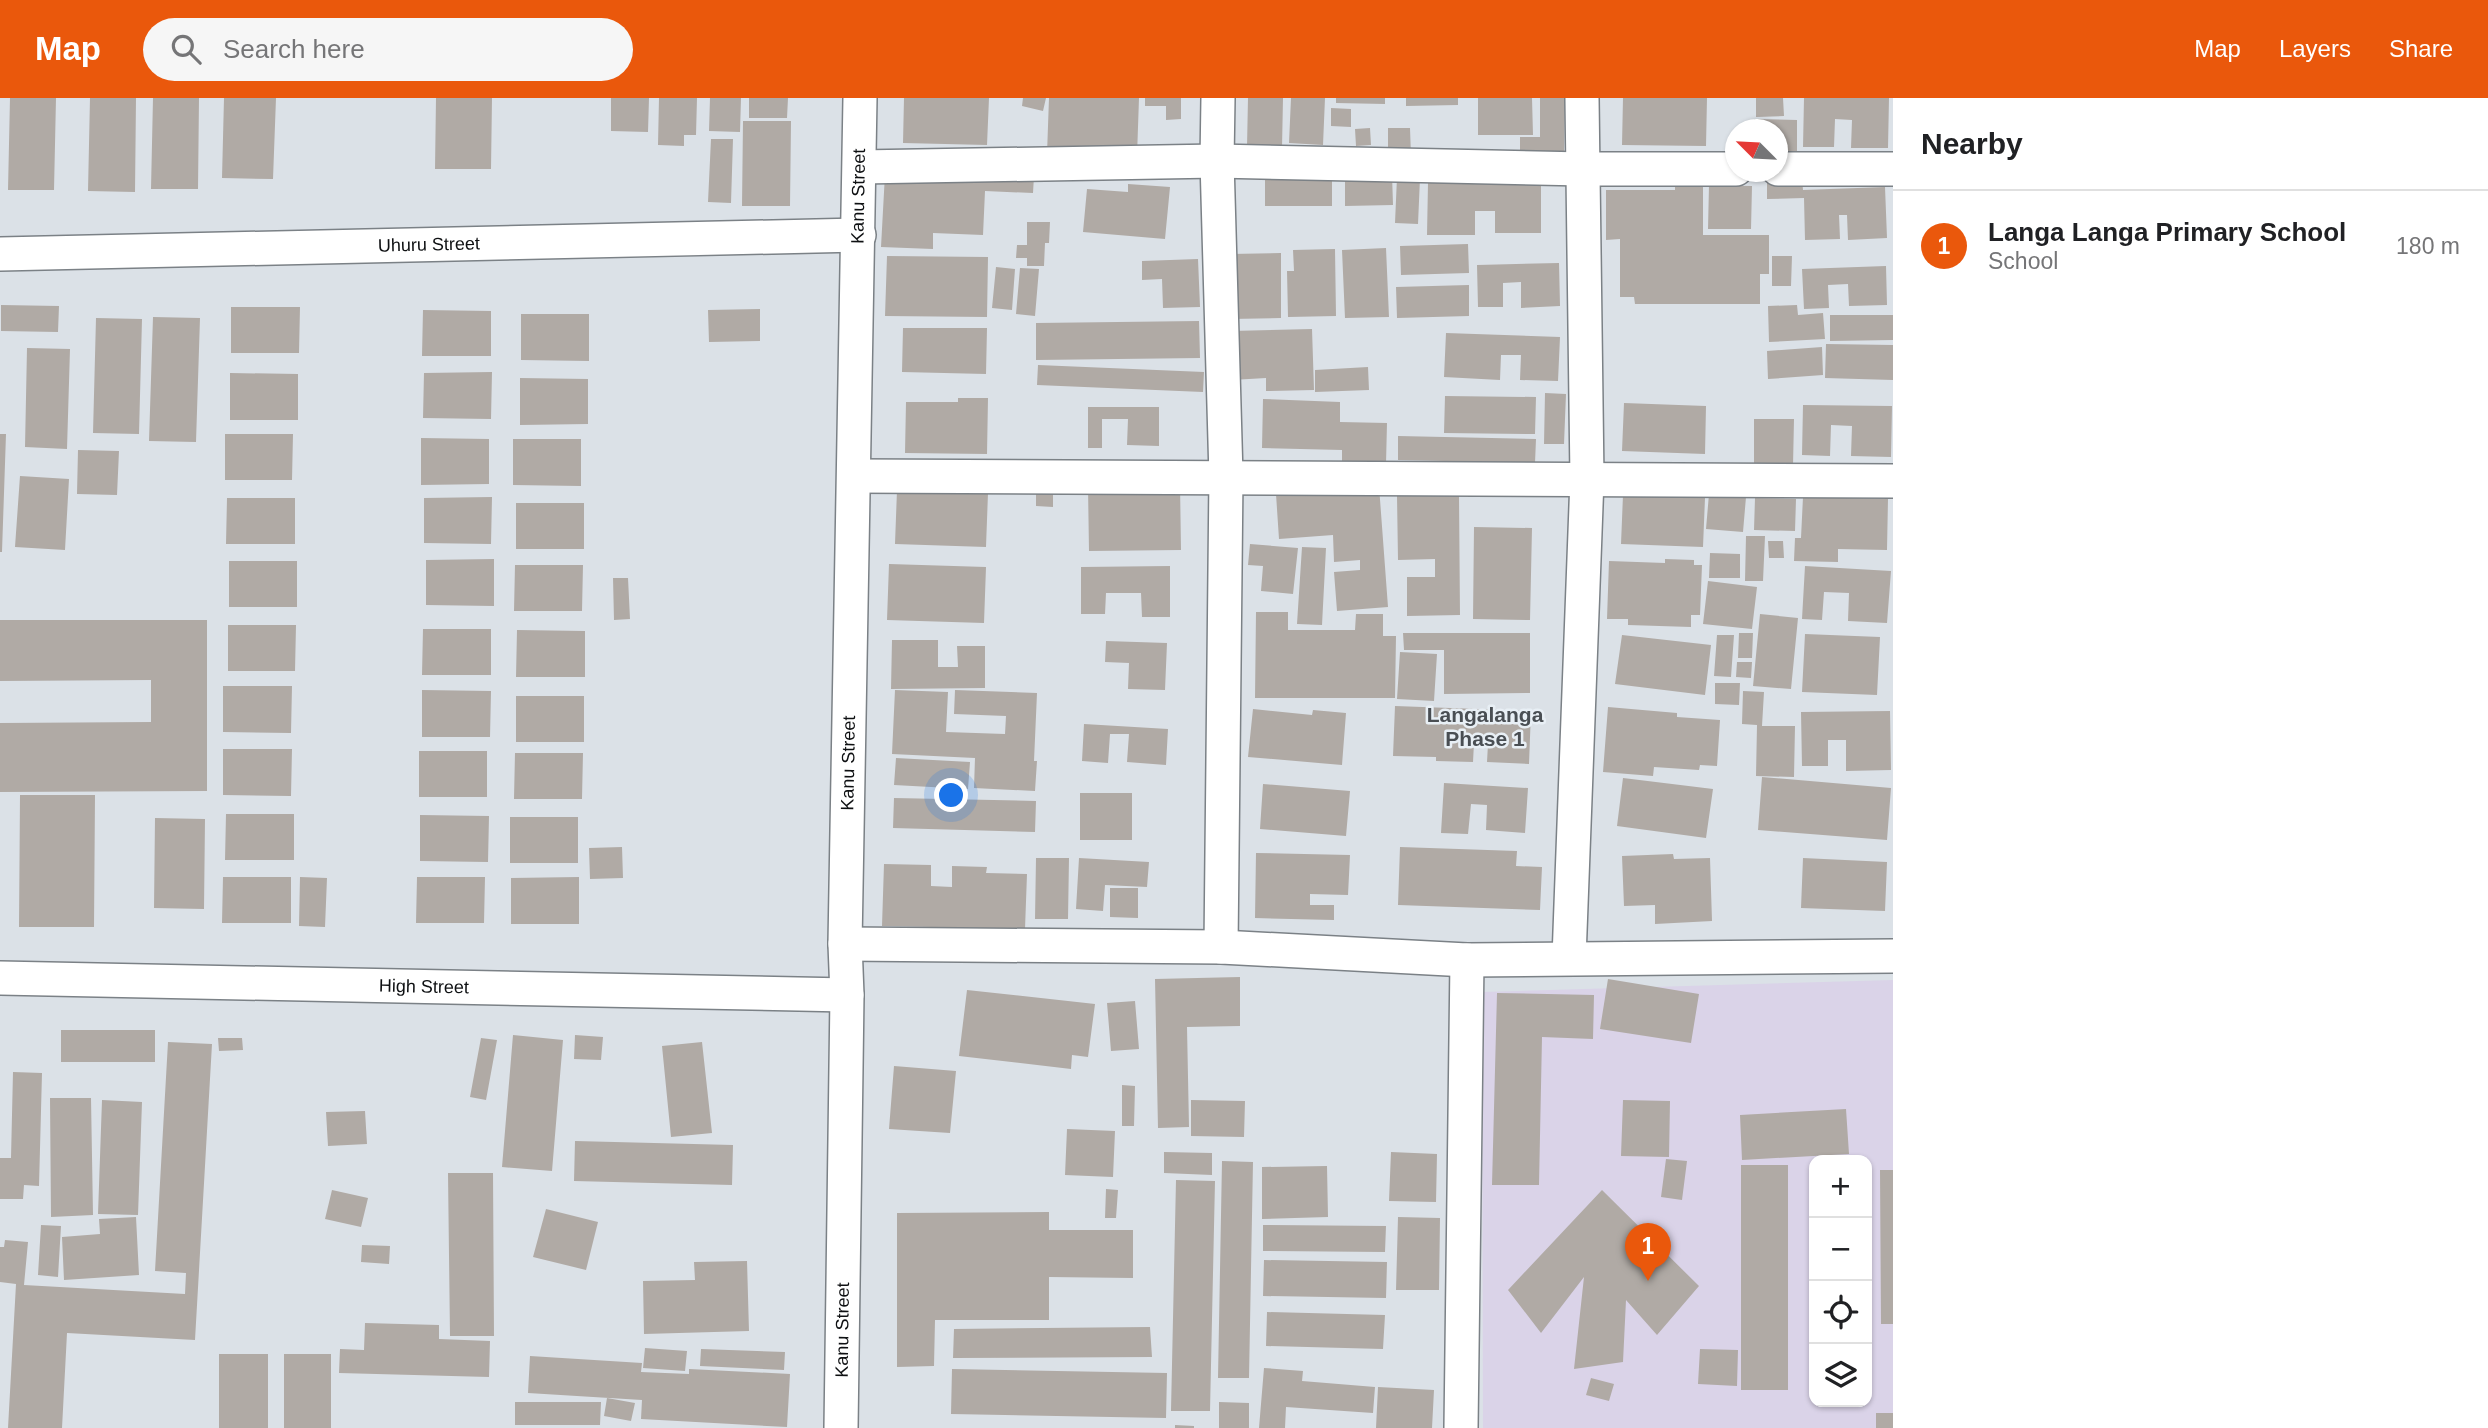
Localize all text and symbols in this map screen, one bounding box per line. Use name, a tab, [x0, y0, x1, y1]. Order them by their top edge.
search box	[143, 18, 633, 81]
text: Map	[35, 30, 101, 67]
icon: search	[167, 30, 205, 68]
text: Search here	[223, 34, 365, 64]
text: Map	[2194, 35, 2241, 62]
text: Layers	[2279, 35, 2351, 62]
text: Share	[2389, 35, 2453, 62]
north arrow	[1725, 119, 1788, 182]
text: Nearby	[1921, 127, 2023, 160]
street label: Kanu Street	[847, 148, 869, 244]
text: Langa Langa Primary School	[1988, 217, 2346, 247]
street label: Uhuru Street	[378, 233, 480, 256]
text: 1	[1938, 233, 1950, 259]
text: 180 m	[2396, 233, 2460, 259]
text: School	[1988, 248, 2058, 274]
district label: Langalanga Phase 1	[1427, 703, 1544, 750]
street label: Kanu Street	[837, 715, 859, 811]
your location	[934, 778, 968, 812]
street label: High Street	[379, 976, 469, 997]
map controls	[1809, 1155, 1872, 1407]
button: +	[1809, 1155, 1872, 1218]
button: −	[1809, 1218, 1872, 1281]
pin: 1	[1625, 1223, 1671, 1281]
button: locate	[1809, 1281, 1872, 1344]
street label: Kanu Street	[832, 1282, 853, 1378]
button: layers	[1809, 1344, 1872, 1407]

